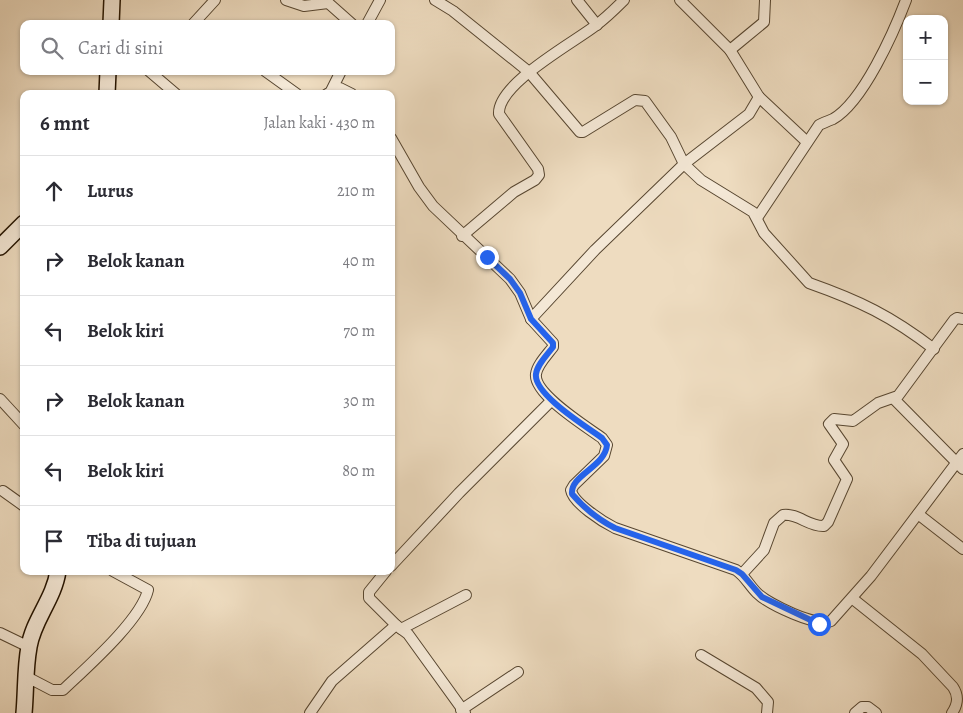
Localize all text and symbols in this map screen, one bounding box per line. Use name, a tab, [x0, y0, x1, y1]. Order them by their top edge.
map controls	[903, 15, 948, 105]
button: +	[903, 15, 948, 60]
search box	[20, 20, 395, 75]
icon: search	[38, 34, 66, 62]
text: Cari di sini	[78, 35, 163, 61]
button: −	[903, 60, 948, 105]
text: 6 mnt	[40, 109, 90, 137]
text: Jalan kaki · 430 m	[264, 112, 375, 134]
icon: ahead	[40, 177, 68, 205]
text: Lurus	[87, 178, 133, 204]
text: 210 m	[337, 180, 375, 202]
route end	[476, 246, 499, 269]
icon: right	[40, 247, 68, 275]
text: Belok kanan	[87, 248, 185, 274]
text: 40 m	[343, 250, 375, 272]
icon: left	[40, 317, 68, 345]
text: Belok kiri	[87, 318, 164, 344]
text: 70 m	[343, 320, 375, 342]
icon: right	[40, 387, 68, 415]
text: Belok kanan	[87, 388, 185, 414]
text: 30 m	[343, 390, 375, 412]
icon: left	[40, 457, 68, 485]
text: Belok kiri	[87, 458, 164, 484]
text: 80 m	[342, 460, 375, 482]
icon: arrive	[40, 527, 68, 555]
text: Tiba di tujuan	[87, 528, 196, 554]
route start	[808, 613, 831, 636]

